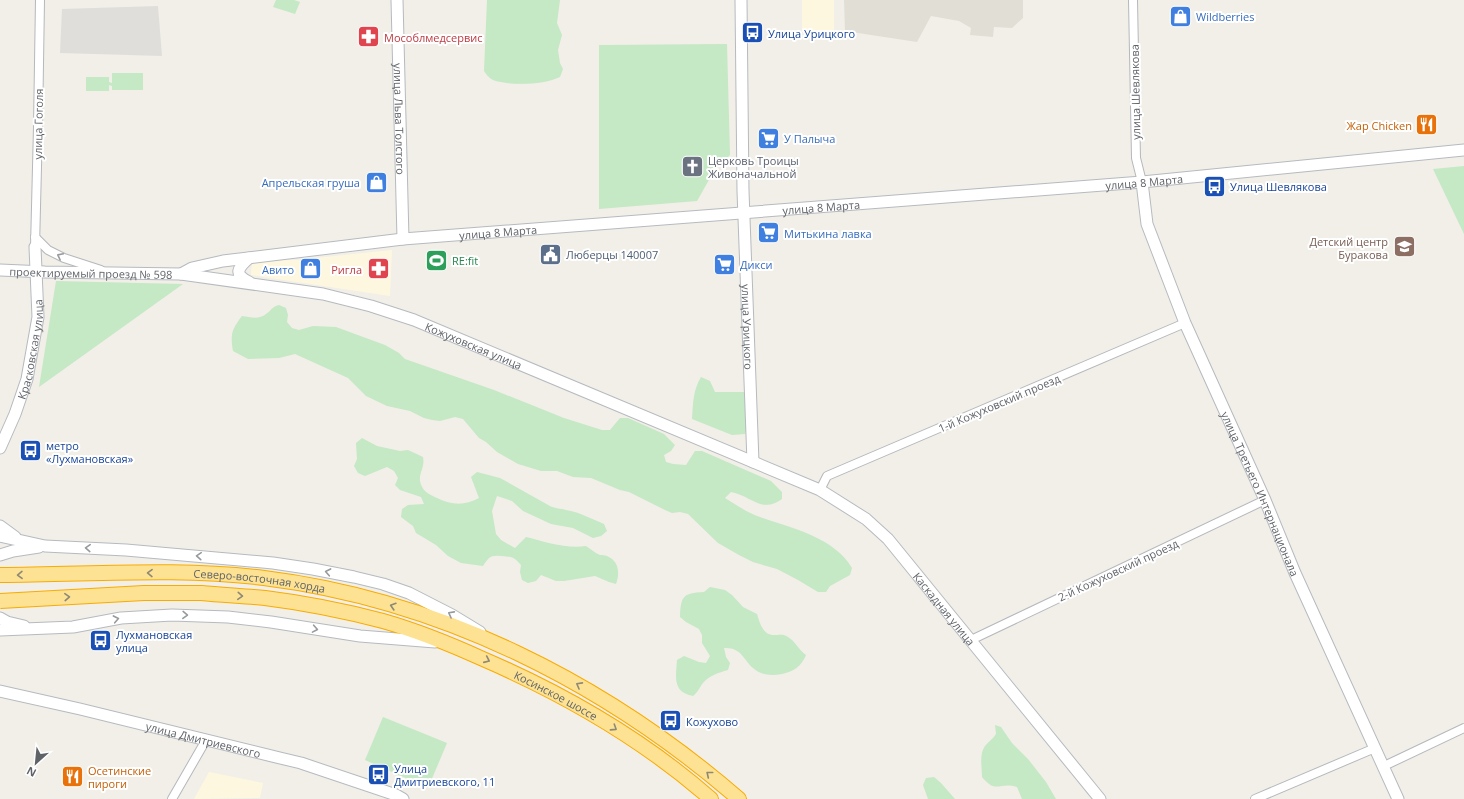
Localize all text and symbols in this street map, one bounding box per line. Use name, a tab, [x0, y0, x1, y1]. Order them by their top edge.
shop icon: Wildberries	[1168, 3, 1194, 29]
place label: Wildberries	[1196, 9, 1255, 24]
bus stop icon: Улица Урицкого	[739, 20, 765, 46]
pharmacy icon: Мособлмедсервис	[355, 24, 381, 50]
place label: Улица Урицкого	[768, 26, 855, 41]
place label: Мособлмедсервис	[384, 30, 483, 45]
street label: улица Шевлякова	[1127, 44, 1143, 140]
street label: улица Льва Толстого	[391, 63, 409, 175]
street label: улица Гоголя	[30, 88, 46, 160]
restaurant icon: Жар Chicken	[1414, 112, 1440, 138]
place label: Жар Chicken	[1347, 118, 1412, 133]
supermarket icon: У Палыча	[756, 125, 782, 151]
place label: У Палыча	[784, 131, 835, 146]
church icon: Церковь Троицы Живоначальной	[679, 153, 705, 179]
place label: Церковь Троицы Живоначальной	[708, 153, 799, 181]
shop icon: Апрельская груша	[363, 169, 389, 195]
street label: улица 8 Марта	[1105, 170, 1184, 192]
bus stop icon: Улица Шевлякова	[1201, 173, 1227, 199]
place label: Апрельская груша	[262, 175, 360, 190]
place label: Улица Шевлякова	[1230, 179, 1327, 194]
street label: улица 8 Марта	[782, 196, 861, 217]
supermarket icon: Митькина лавка	[755, 220, 781, 246]
street label: улица 8 Марта	[459, 221, 537, 242]
place label: Митькина лавка	[784, 226, 872, 241]
place label: Детский центр Буракова	[1309, 234, 1388, 262]
school or university icon: Детский центр Буракова	[1391, 234, 1417, 260]
public building icon: Люберцы 140007	[538, 241, 564, 267]
sports icon: RE:fit	[423, 247, 449, 273]
place label: Люберцы 140007	[566, 247, 658, 262]
supermarket icon: Дикси	[711, 251, 737, 277]
one-way arrow	[56, 253, 64, 261]
place label: RE:fit	[452, 253, 478, 268]
shop icon: Авито	[297, 256, 323, 282]
pharmacy icon: Ригла	[365, 256, 391, 282]
place label: Дикси	[740, 257, 772, 272]
place label: Авито	[262, 262, 294, 277]
place label: Ригла	[331, 262, 362, 277]
street label: проектируемый проезд № 598	[9, 263, 173, 281]
street label: улица Урицкого	[739, 284, 757, 370]
street label: Красковская улица	[13, 299, 46, 401]
street label: Кожуховская улица	[423, 318, 524, 372]
street label: 1-й Кожуховский проезд	[936, 370, 1063, 436]
street label: улица Третьего Интернационала	[1218, 409, 1303, 578]
bus stop icon: метро «Лухмановская»	[17, 438, 43, 464]
place label: метро «Лухмановская»	[46, 438, 134, 466]
street label: 2-й Кожуховский проезд	[1055, 535, 1181, 604]
one-way arrow	[85, 544, 91, 553]
one-way arrow	[196, 552, 202, 561]
street label: Северо-восточная хорда	[193, 565, 327, 595]
one-way arrow	[147, 568, 153, 577]
one-way arrow	[325, 568, 331, 577]
street label: Каскадная улица	[910, 569, 979, 648]
one-way arrow	[17, 571, 23, 579]
one-way arrow	[237, 592, 243, 601]
one-way arrow	[64, 593, 70, 602]
one-way arrow	[390, 602, 397, 611]
one-way arrow	[182, 611, 188, 619]
one-way arrow	[447, 611, 455, 619]
one-way arrow	[113, 616, 119, 624]
one-way arrow	[311, 624, 318, 633]
bus stop icon: Лухмановская улица	[87, 627, 113, 653]
place label: Лухмановская улица	[116, 627, 192, 655]
one-way arrow	[483, 656, 490, 664]
street label: Косинское шоссе	[512, 667, 601, 723]
one-way arrow	[576, 682, 583, 689]
bus stop icon: Кожухово	[658, 708, 684, 734]
place label: Кожухово	[686, 714, 739, 729]
street label: улица Дмитриевского	[144, 718, 263, 761]
one-way arrow	[610, 723, 617, 731]
north arrow	[16, 743, 56, 783]
bus stop icon: Улица Дмитриевского, 11	[366, 761, 392, 787]
place label: Улица Дмитриевского, 11	[394, 761, 495, 789]
restaurant icon: Осетинские пироги	[60, 763, 86, 789]
place label: Осетинские пироги	[88, 763, 151, 791]
text: N	[24, 764, 39, 781]
one-way arrow	[707, 771, 714, 778]

